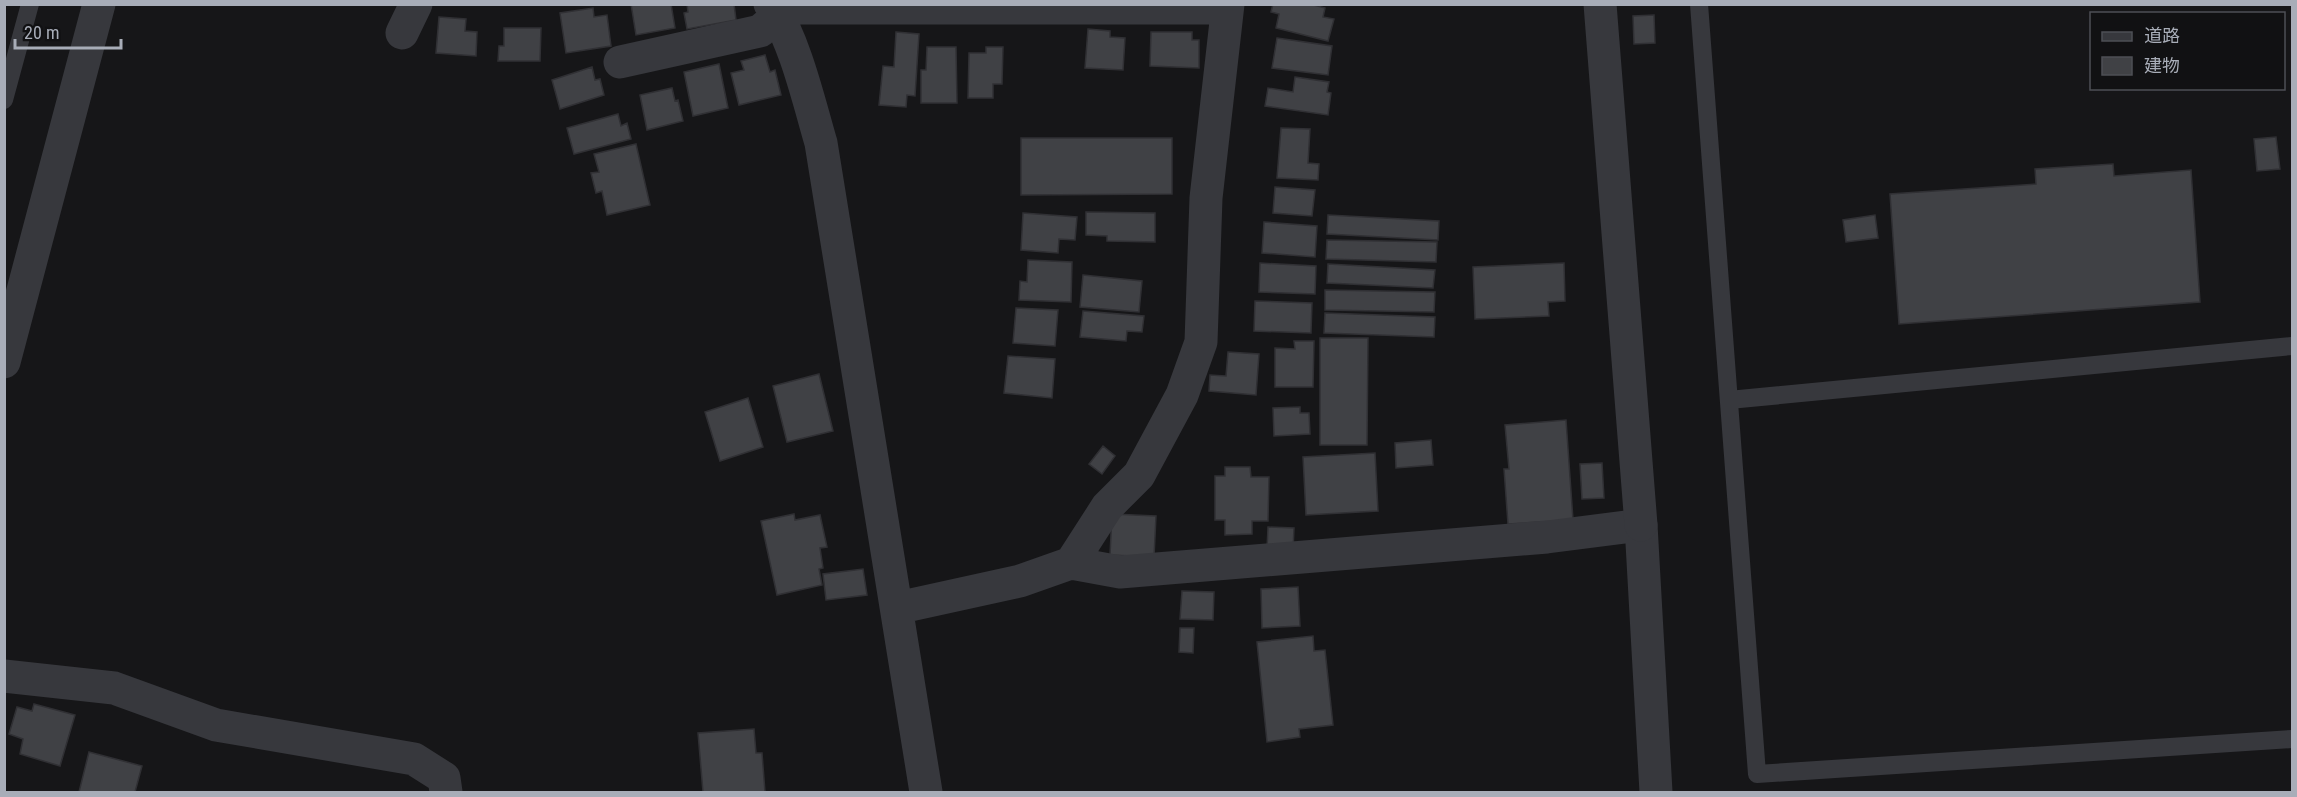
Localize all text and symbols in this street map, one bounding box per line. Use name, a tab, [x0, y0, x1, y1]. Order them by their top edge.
scale bar	[15, 12, 122, 50]
legend	[2090, 12, 2285, 90]
text: 20 m	[24, 22, 59, 43]
text: 道路	[2144, 25, 2180, 46]
text: 建物	[2144, 55, 2180, 76]

